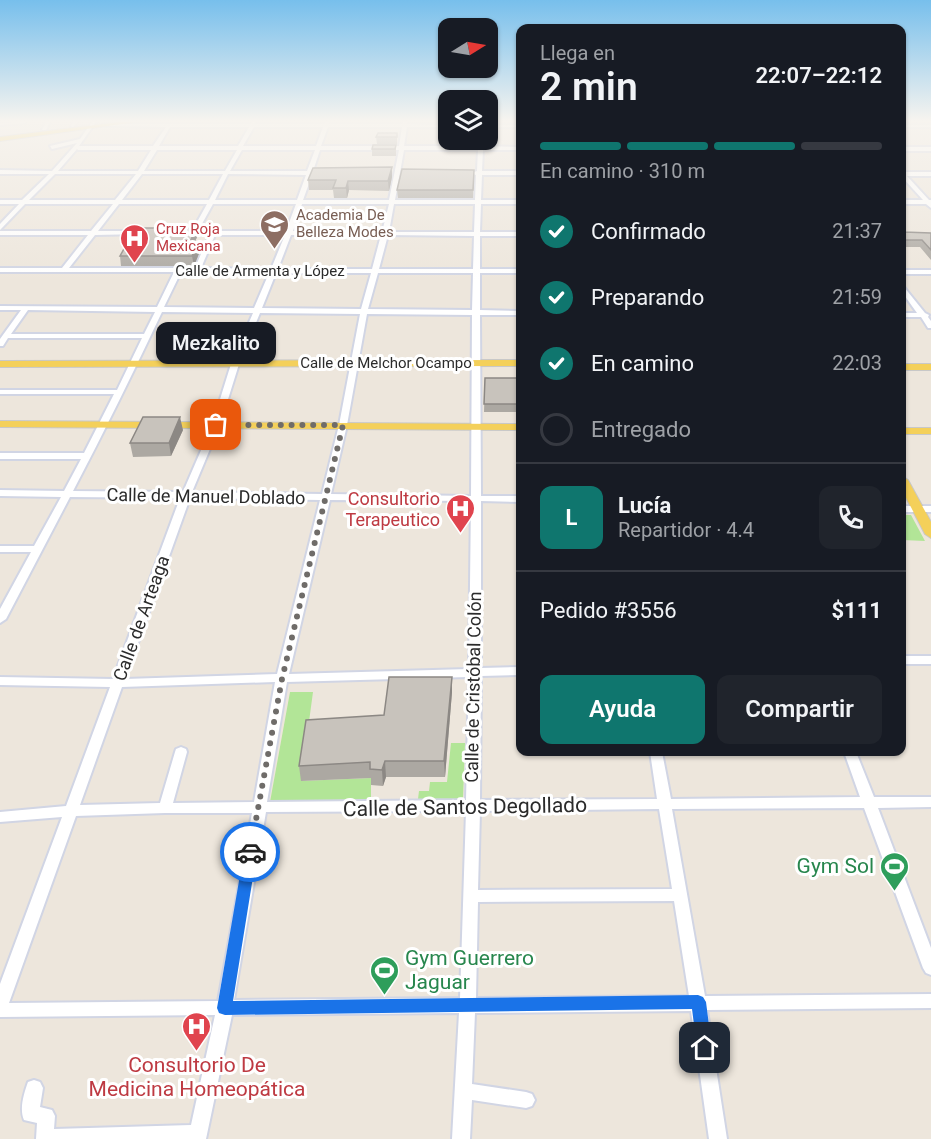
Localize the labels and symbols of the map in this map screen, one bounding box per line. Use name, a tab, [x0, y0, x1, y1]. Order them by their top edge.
north arrow	[438, 18, 498, 78]
place label: Academia De Belleza Modes	[296, 206, 394, 241]
school or university icon: Academia De Belleza Modes	[259, 208, 291, 250]
place label: Cruz Roja Mexicana	[156, 220, 221, 255]
hospital icon: Cruz Roja Mexicana	[119, 222, 151, 264]
street label: Calle de Armenta y López	[175, 262, 345, 280]
callout: Mezkalito	[156, 323, 276, 365]
street label: Calle de Melchor Ocampo	[300, 354, 472, 372]
pin	[190, 399, 241, 450]
street label: Calle de Manuel Doblado	[106, 484, 306, 508]
place label: Consultorio Terapeutico	[346, 488, 440, 530]
hospital icon: Consultorio Terapeutico	[445, 492, 477, 534]
street label: Calle de Arteaga	[109, 552, 173, 684]
street label: Calle de Cristóbal Colón	[461, 591, 485, 783]
street label: Calle de Santos Degollado	[343, 793, 587, 821]
courier	[220, 822, 280, 882]
sports icon: Gym Sol	[879, 850, 911, 892]
place label: Gym Sol	[797, 854, 874, 878]
place label: Gym Guerrero Jaguar	[405, 946, 534, 994]
sports icon: Gym Guerrero Jaguar	[368, 954, 400, 996]
hospital icon: Consultorio De Medicina Homeopática	[181, 1010, 213, 1052]
pin	[679, 1022, 730, 1073]
place label: Consultorio De Medicina Homeopática	[89, 1053, 305, 1101]

